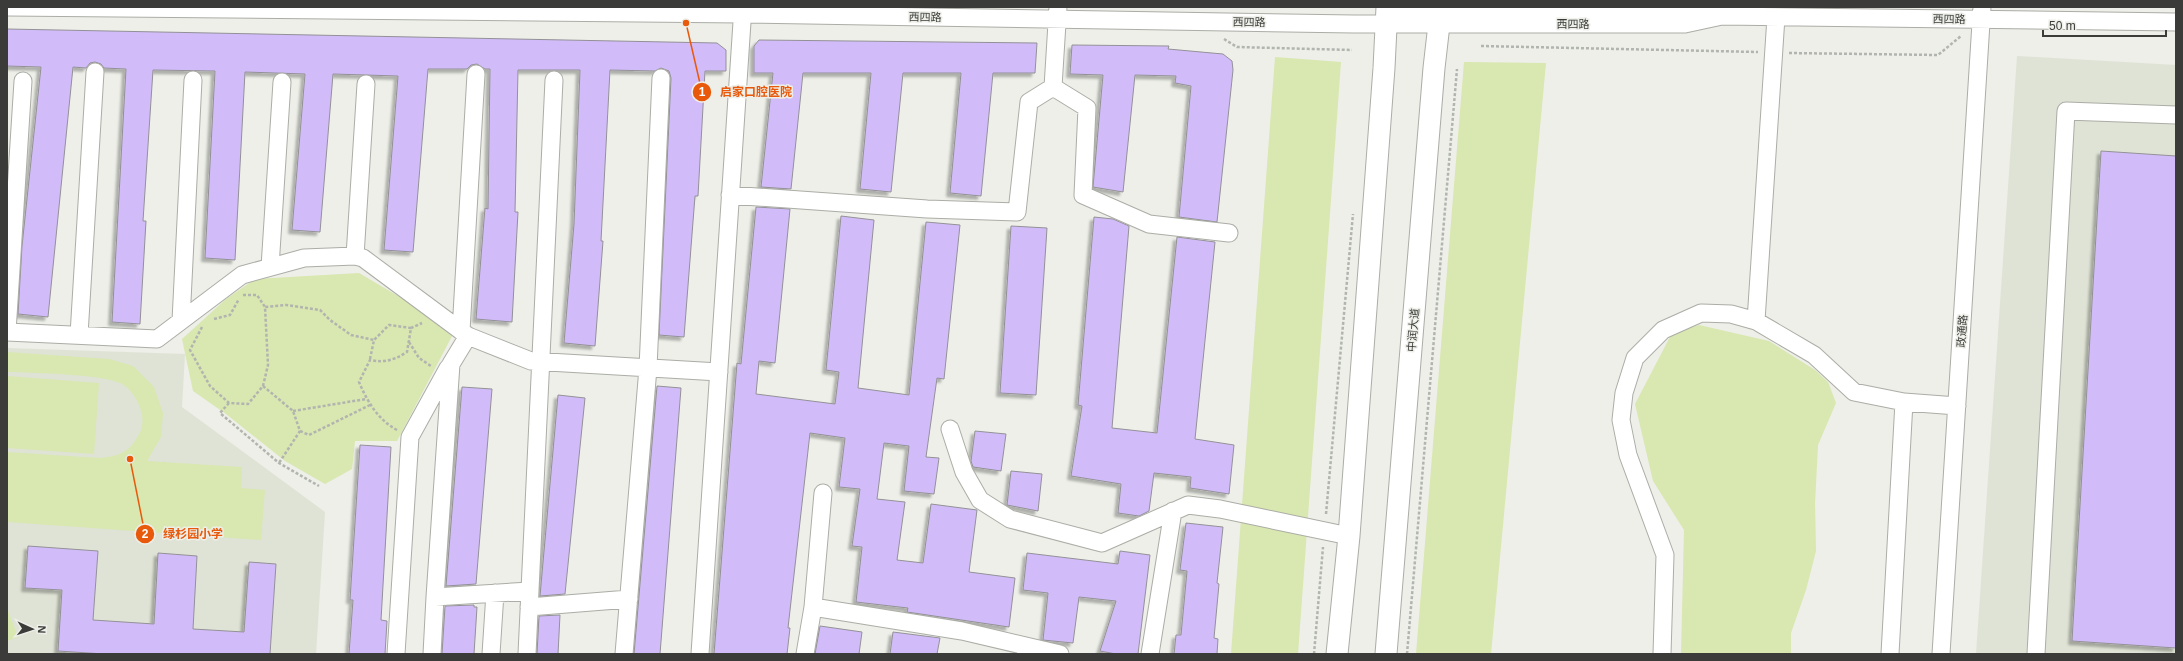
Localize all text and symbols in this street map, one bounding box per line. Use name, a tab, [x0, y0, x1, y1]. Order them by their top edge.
street label: 西四路	[908, 11, 942, 23]
scale bar	[2043, 12, 2166, 38]
street label: 西四路	[1932, 13, 1966, 25]
street label: 西四路	[1232, 16, 1266, 28]
street label: 西四路	[1557, 18, 1590, 30]
text: 50 m	[2049, 19, 2076, 33]
callout: 启家口腔医院	[692, 80, 800, 104]
text: 1	[699, 85, 706, 99]
text: 启家口腔医院	[720, 85, 792, 99]
street label: 中润大道	[1405, 308, 1421, 352]
street label: 政通路	[1955, 314, 1969, 348]
callout: 绿杉园小学	[135, 522, 231, 546]
text: 2	[142, 527, 149, 541]
text: 绿杉园小学	[163, 527, 223, 541]
north arrow	[12, 609, 52, 649]
text: N	[36, 625, 48, 634]

